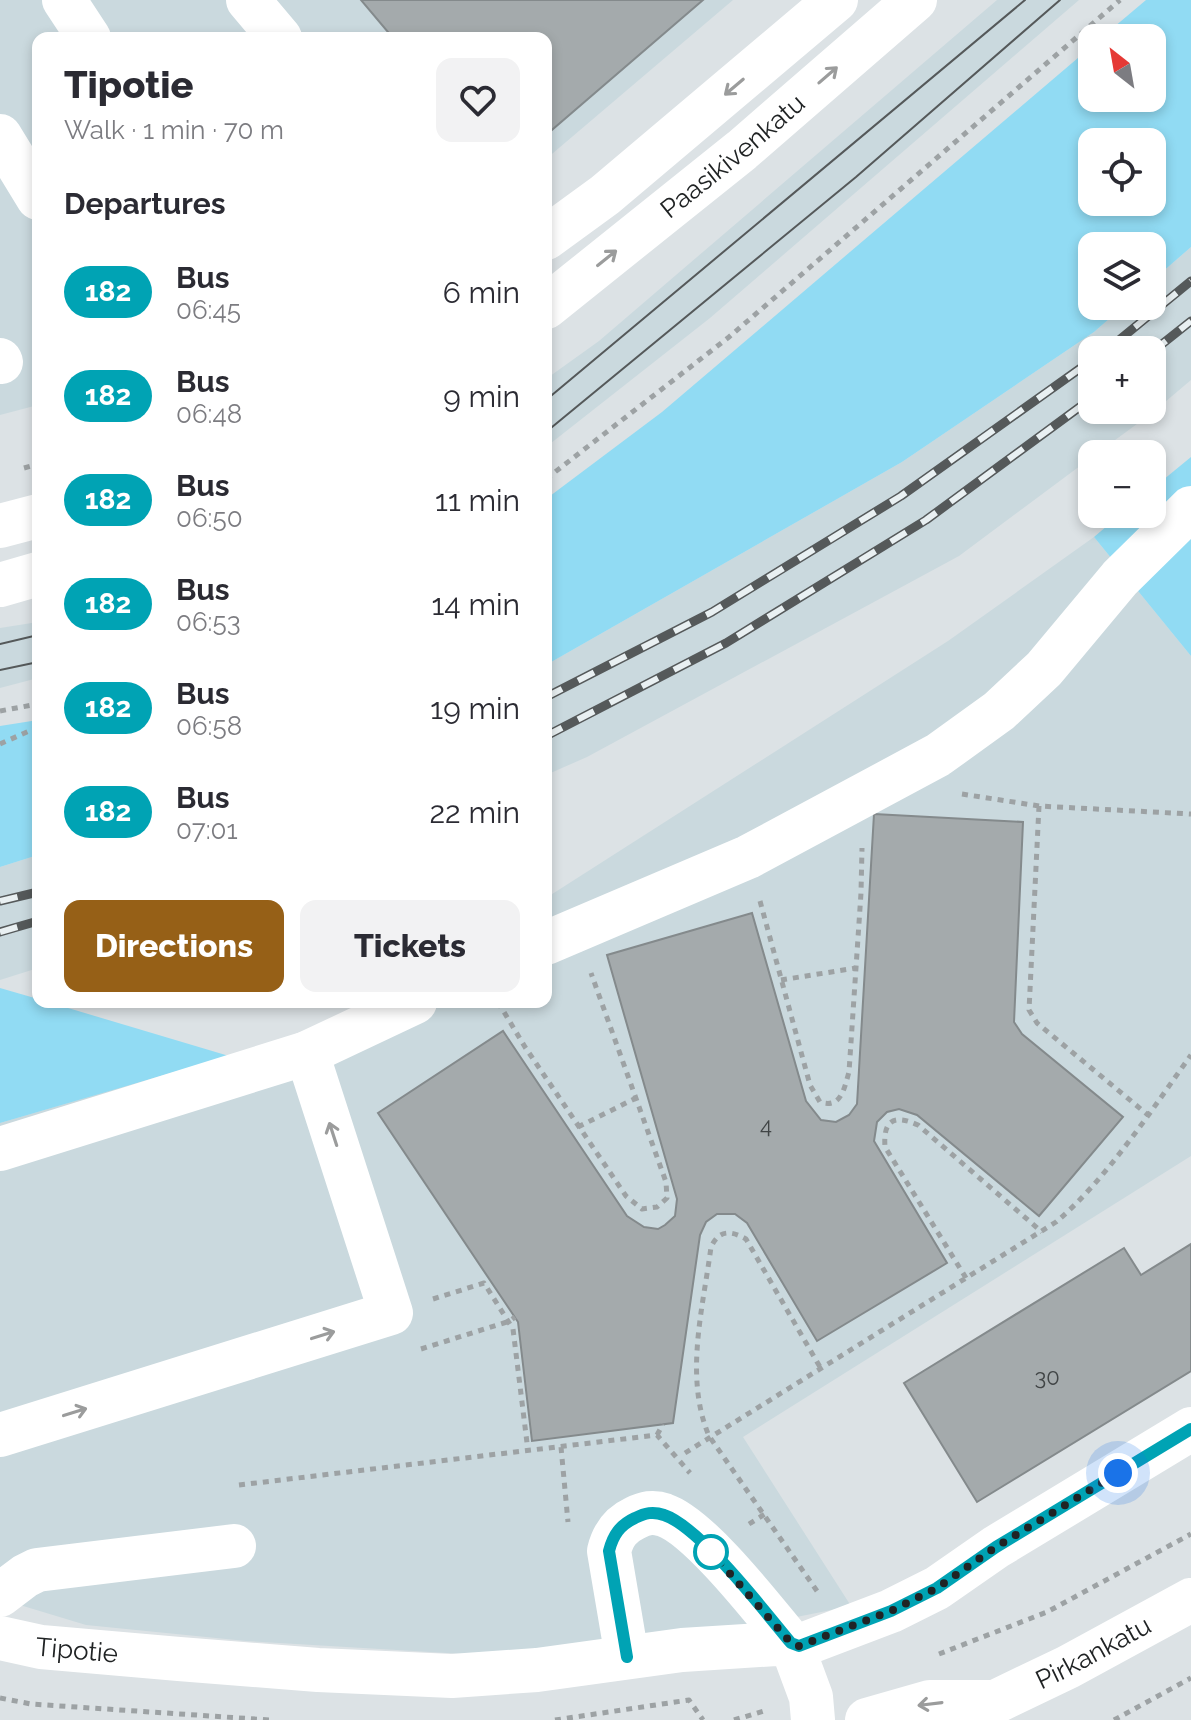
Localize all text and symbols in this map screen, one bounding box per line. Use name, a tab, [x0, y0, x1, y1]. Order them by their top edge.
north arrow	[1078, 24, 1166, 112]
map controls	[1078, 24, 1166, 528]
button: heart	[436, 58, 520, 142]
text: Tipotie	[64, 62, 194, 107]
one-way arrow	[818, 66, 838, 84]
one-way arrow	[724, 78, 745, 96]
street label: Paasikivenkatu	[655, 88, 811, 224]
text: Walk · 1 min · 70 m	[64, 115, 284, 145]
button: locate	[1078, 128, 1166, 216]
text: Departures	[64, 186, 226, 221]
button: layers	[1078, 232, 1166, 320]
one-way arrow	[596, 250, 617, 267]
text: Bus	[176, 260, 230, 295]
text: 182	[85, 275, 131, 308]
text: 6 min	[443, 275, 520, 310]
text: 06:45	[176, 295, 241, 325]
button: +	[1078, 336, 1166, 424]
text: Bus	[176, 364, 230, 399]
text: 182	[85, 379, 131, 412]
text: 9 min	[443, 379, 520, 414]
text: 06:48	[176, 399, 242, 429]
button: −	[1078, 440, 1166, 528]
text: Bus	[176, 468, 230, 503]
text: 182	[85, 483, 131, 516]
text: 11 min	[435, 483, 520, 518]
text: 06:50	[176, 503, 243, 533]
text: Bus	[176, 572, 230, 607]
text: 182	[85, 587, 131, 620]
text: 14 min	[432, 587, 520, 622]
text: 06:53	[176, 607, 241, 637]
text: Bus	[176, 676, 230, 711]
text: 182	[85, 691, 131, 724]
text: 19 min	[430, 691, 520, 726]
text: 06:58	[176, 711, 242, 741]
text: Bus	[176, 780, 230, 815]
text: 182	[85, 795, 131, 828]
text: 22 min	[429, 795, 520, 830]
text: 07:01	[176, 815, 238, 845]
button: Directions	[64, 900, 284, 992]
button: Tickets	[300, 900, 520, 992]
house number: 4	[760, 1112, 772, 1138]
one-way arrow	[325, 1121, 340, 1146]
one-way arrow	[309, 1327, 335, 1342]
house number: 30	[1034, 1364, 1060, 1390]
one-way arrow	[61, 1404, 87, 1419]
your location	[1098, 1453, 1138, 1493]
unlabelled marker	[694, 1535, 728, 1569]
street label: Pirkankatu	[1031, 1610, 1156, 1695]
street label: Tipotie	[34, 1632, 119, 1669]
one-way arrow	[917, 1696, 944, 1711]

